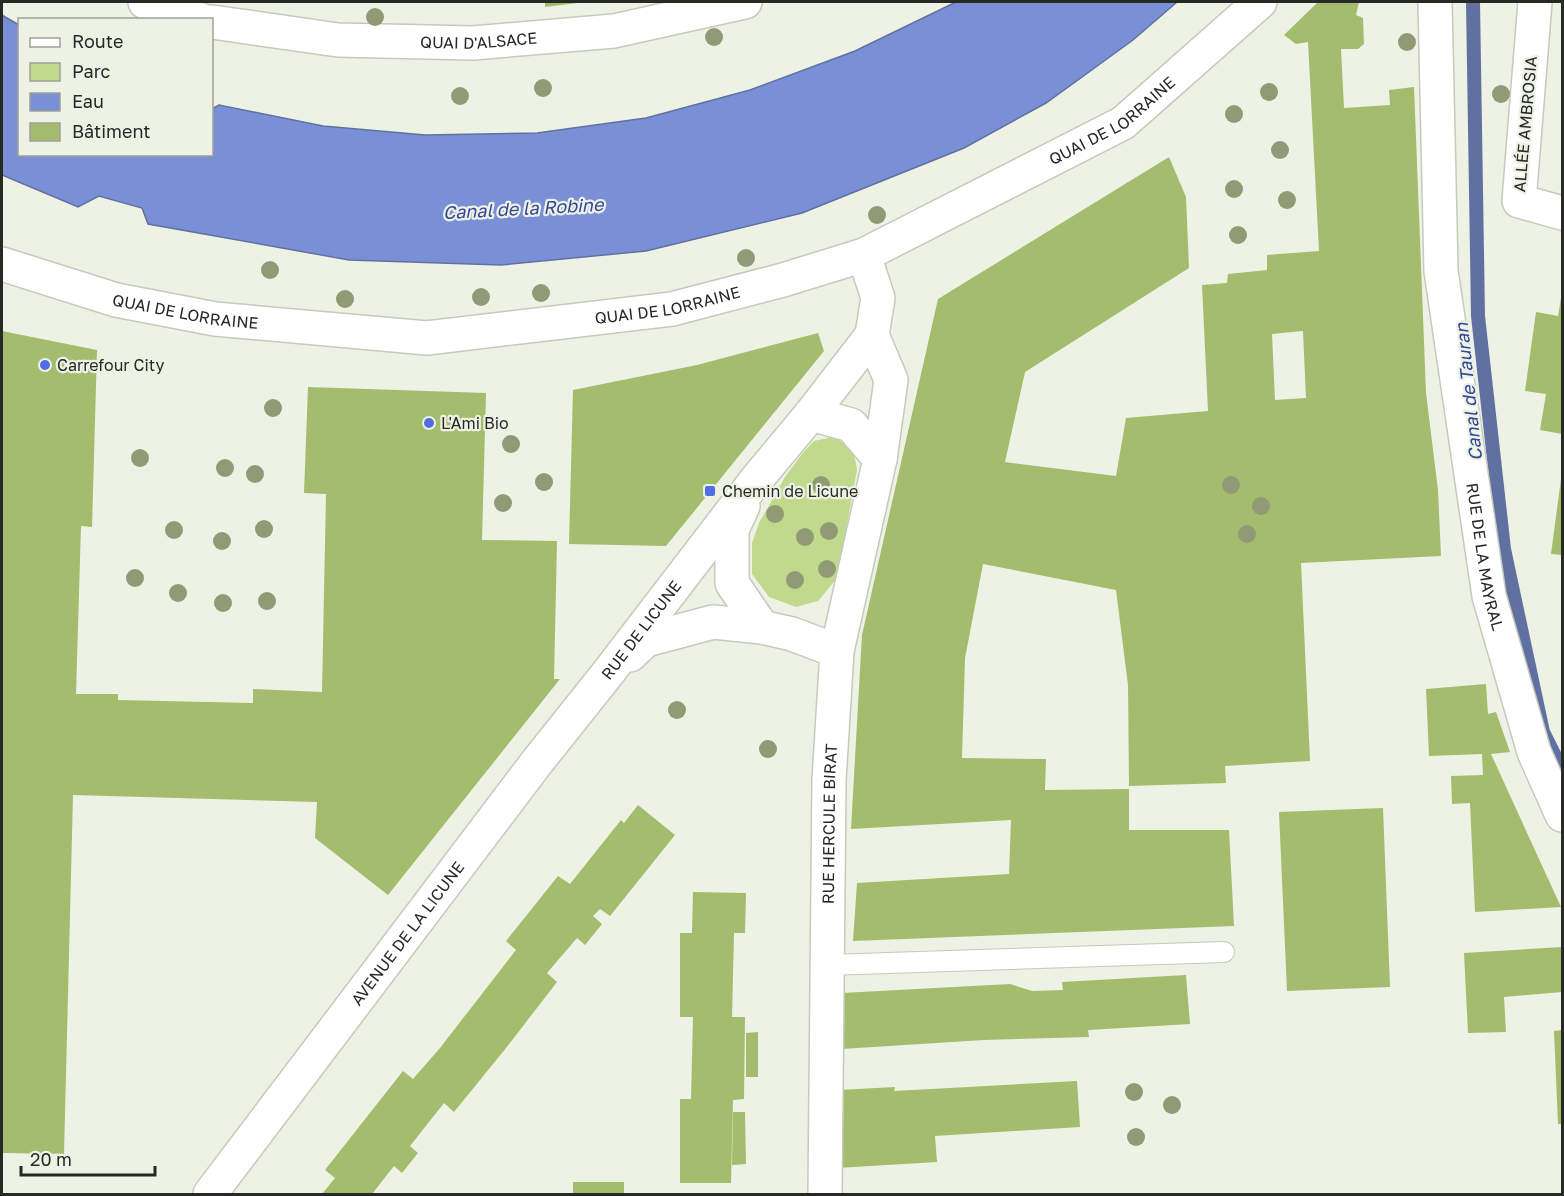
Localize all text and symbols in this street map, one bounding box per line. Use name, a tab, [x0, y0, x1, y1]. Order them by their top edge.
legend	[18, 18, 213, 156]
street label: QUAI D'ALSACE	[420, 28, 538, 53]
text: Route	[72, 30, 123, 52]
street label: ALLÉE AMBROSIA	[1509, 55, 1541, 193]
text: Parc	[72, 60, 111, 82]
street label: QUAI DE LORRAINE	[1045, 72, 1179, 169]
text: Eau	[72, 90, 104, 112]
text: Bâtiment	[72, 120, 151, 142]
water label: Canal de la Robine	[442, 193, 605, 223]
street label: QUAI DE LORRAINE	[594, 282, 742, 328]
street label: QUAI DE LORRAINE	[111, 290, 259, 333]
water label: Canal de Tauran	[1450, 321, 1486, 462]
place label: Carrefour City	[57, 355, 164, 375]
marker: Carrefour City	[38, 358, 52, 372]
place label: L'Ami Bio	[441, 413, 509, 433]
marker: L'Ami Bio	[422, 416, 436, 430]
place label: Chemin de Licune	[722, 481, 858, 501]
street label: RUE DE LA MAYRAL	[1462, 481, 1508, 633]
marker: Chemin de Licune	[703, 484, 717, 498]
street label: RUE DE LICUNE	[597, 576, 685, 684]
street label: RUE HERCULE BIRAT	[818, 743, 841, 904]
street label: AVENUE DE LA LICUNE	[346, 857, 468, 1009]
scale bar	[21, 1139, 154, 1177]
text: 20 m	[30, 1148, 72, 1170]

